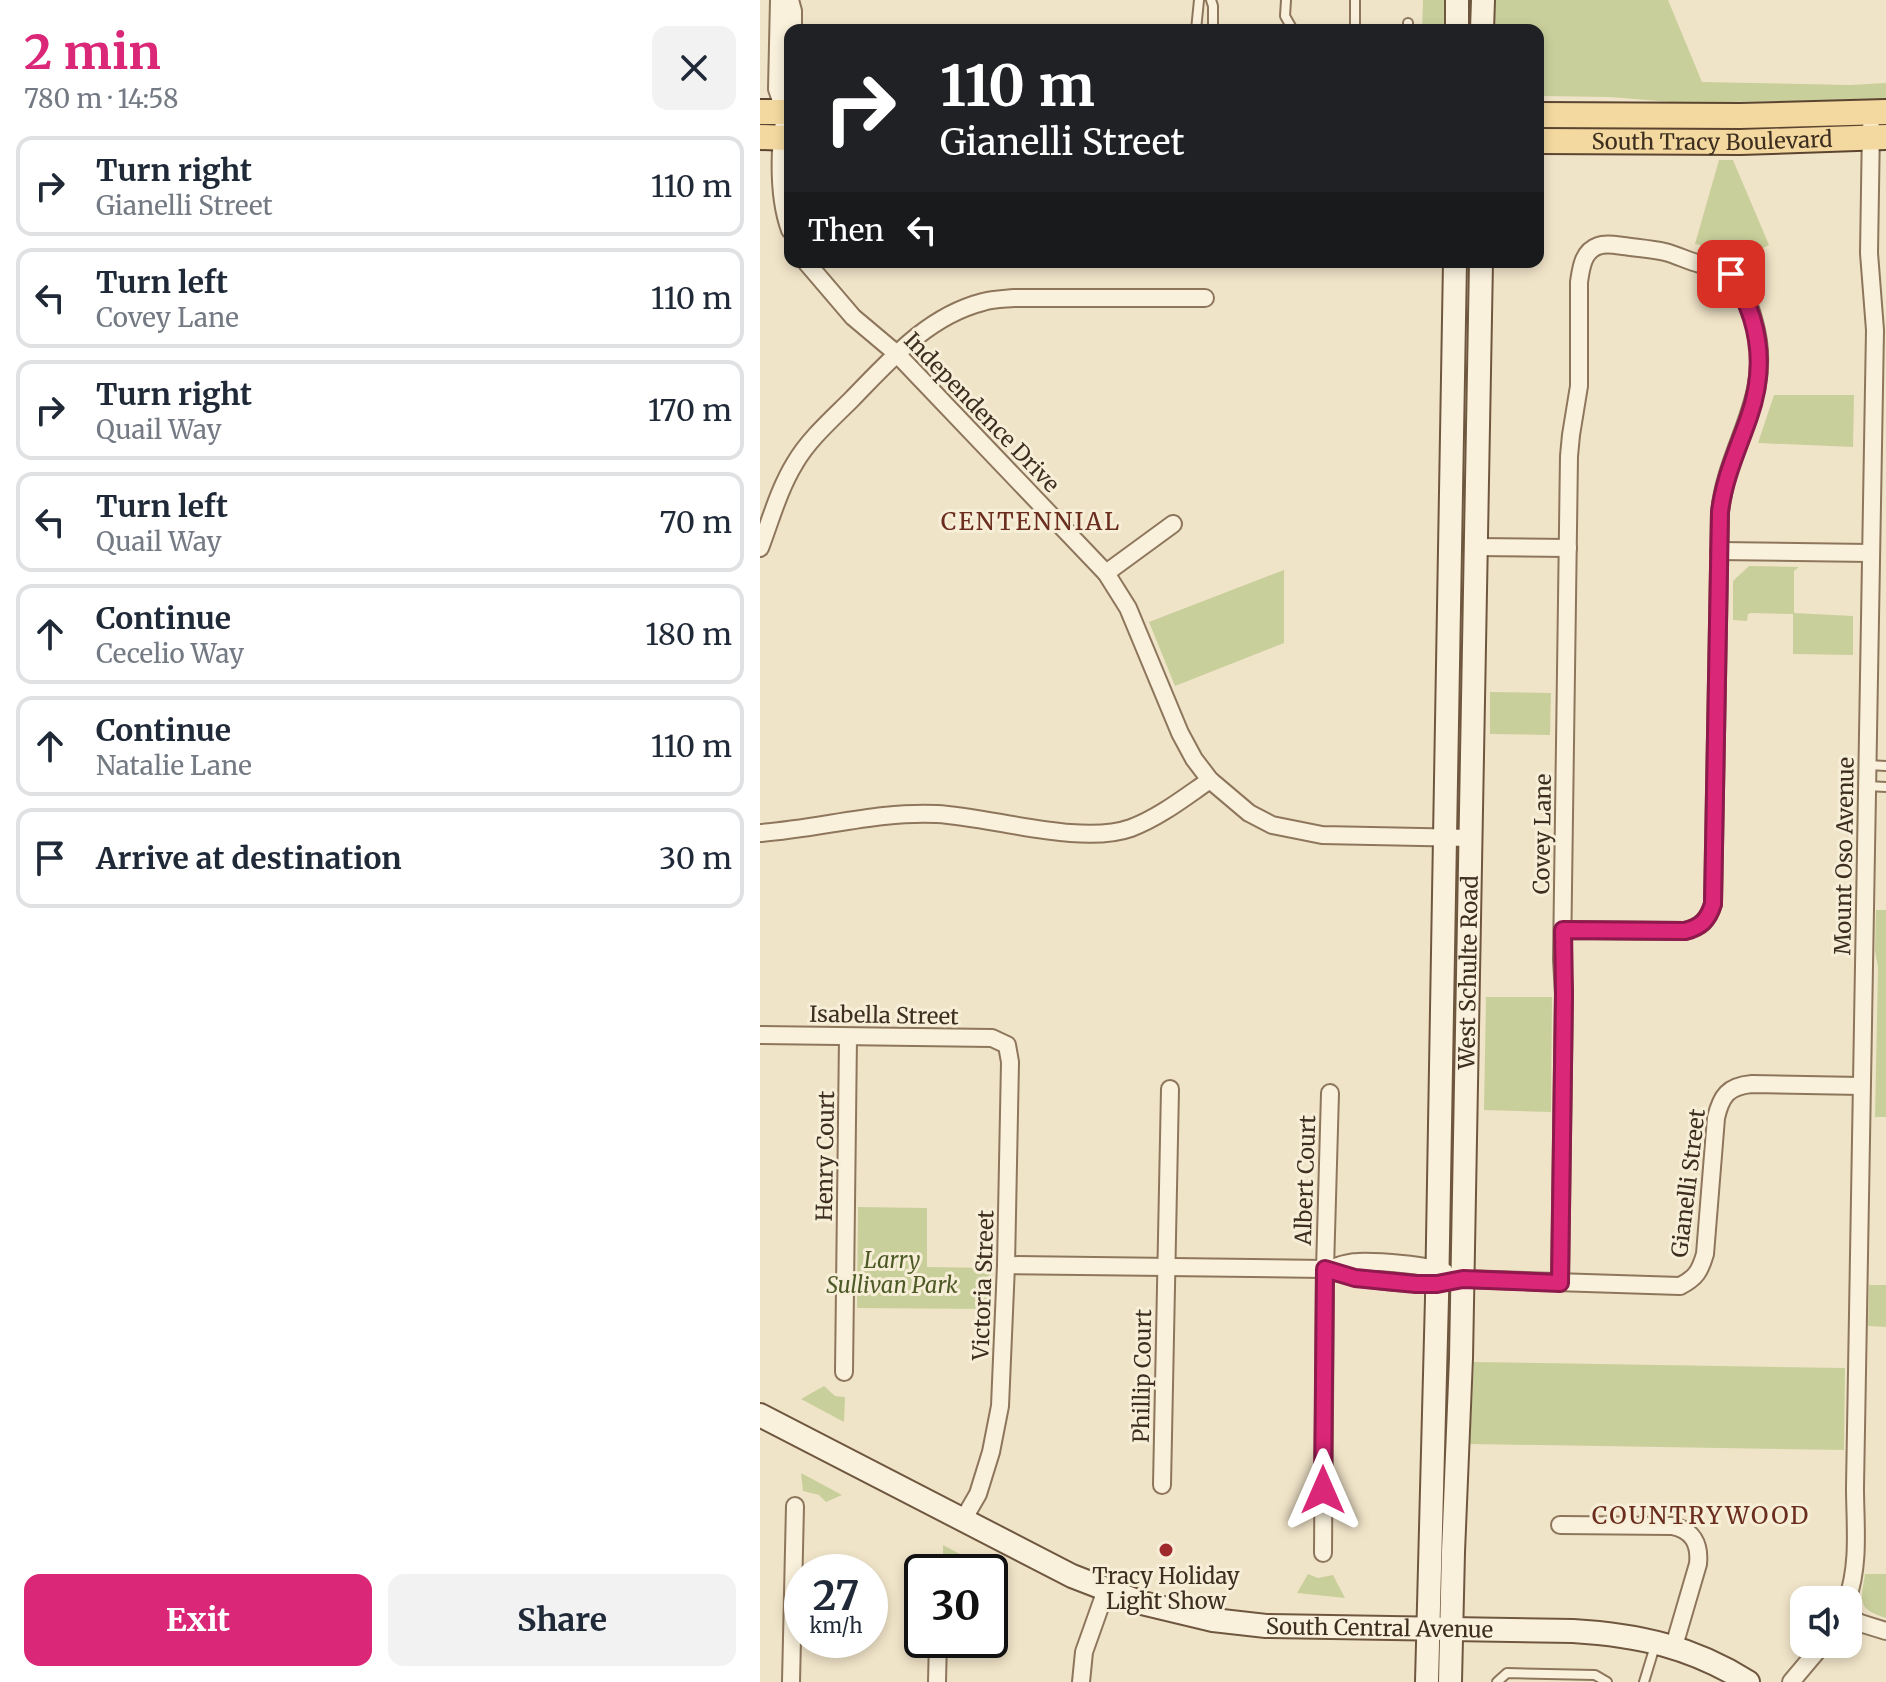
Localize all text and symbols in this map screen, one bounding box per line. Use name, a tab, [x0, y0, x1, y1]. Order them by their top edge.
text: 2 min	[24, 22, 161, 82]
button: close	[652, 26, 736, 110]
text: 110 m	[940, 51, 1095, 121]
icon: right	[808, 56, 912, 160]
text: 780 m · 14:58	[24, 82, 178, 115]
text: Gianelli Street	[940, 120, 1185, 165]
street label: South Tracy Boulevard	[1591, 125, 1833, 156]
text: Turn right	[96, 151, 252, 189]
icon: right	[28, 164, 72, 208]
text: 110 m	[651, 167, 732, 205]
text: Gianelli Street	[96, 189, 273, 222]
icon: left	[900, 208, 944, 252]
text: Then	[808, 211, 884, 249]
pin	[1697, 240, 1765, 308]
icon: arrive	[1709, 252, 1753, 296]
text: Turn left	[96, 263, 228, 301]
icon: left	[28, 276, 72, 320]
text: 110 m	[651, 279, 732, 317]
text: Covey Lane	[96, 301, 239, 334]
street label: Independence Drive	[898, 326, 1066, 498]
text: Turn right	[96, 375, 252, 413]
icon: right	[28, 388, 72, 432]
text: 170 m	[648, 391, 732, 429]
text: Quail Way	[96, 413, 222, 446]
text: Turn left	[96, 487, 228, 525]
icon: left	[28, 500, 72, 544]
text: 70 m	[659, 503, 732, 541]
district label: CENTENNIAL	[941, 506, 1121, 537]
text: Quail Way	[96, 525, 222, 558]
text: Continue	[96, 599, 231, 637]
icon: ahead	[28, 612, 72, 656]
text: 180 m	[645, 615, 732, 653]
text: Cecelio Way	[96, 637, 244, 670]
text: Continue	[96, 711, 231, 749]
icon: ahead	[28, 724, 72, 768]
text: 110 m	[651, 727, 732, 765]
text: Natalie Lane	[96, 749, 252, 782]
street label: Mount Oso Avenue	[1828, 757, 1860, 955]
street label: Covey Lane	[1527, 773, 1557, 895]
icon: arrive	[28, 836, 72, 880]
text: Arrive at destination	[96, 839, 402, 877]
text: 30 m	[659, 839, 732, 877]
street label: West Schulte Road	[1452, 875, 1484, 1071]
street label: Isabella Street	[809, 1000, 959, 1030]
street label: Henry Court	[810, 1090, 840, 1222]
street label: Gianelli Street	[1665, 1107, 1711, 1259]
street label: Albert Court	[1289, 1114, 1321, 1247]
street label: Victoria Street	[966, 1209, 1000, 1362]
park label: Larry Sullivan Park	[826, 1246, 958, 1299]
street label: Phillip Court	[1127, 1308, 1157, 1443]
position arrow	[1281, 1448, 1365, 1532]
district label: COUNTRYWOOD	[1592, 1500, 1810, 1531]
marker: Tracy Holiday Light Show	[1157, 1541, 1175, 1559]
speed limit sign: 30	[904, 1554, 1008, 1658]
place label: Tracy Holiday Light Show	[1092, 1562, 1240, 1615]
text: 27	[813, 1571, 859, 1621]
button: Exit	[24, 1574, 372, 1666]
button: Share	[388, 1574, 736, 1666]
map controls	[1790, 1586, 1862, 1658]
button: sound	[1790, 1586, 1862, 1658]
street label: South Central Avenue	[1266, 1612, 1493, 1644]
text: km/h	[810, 1613, 862, 1638]

